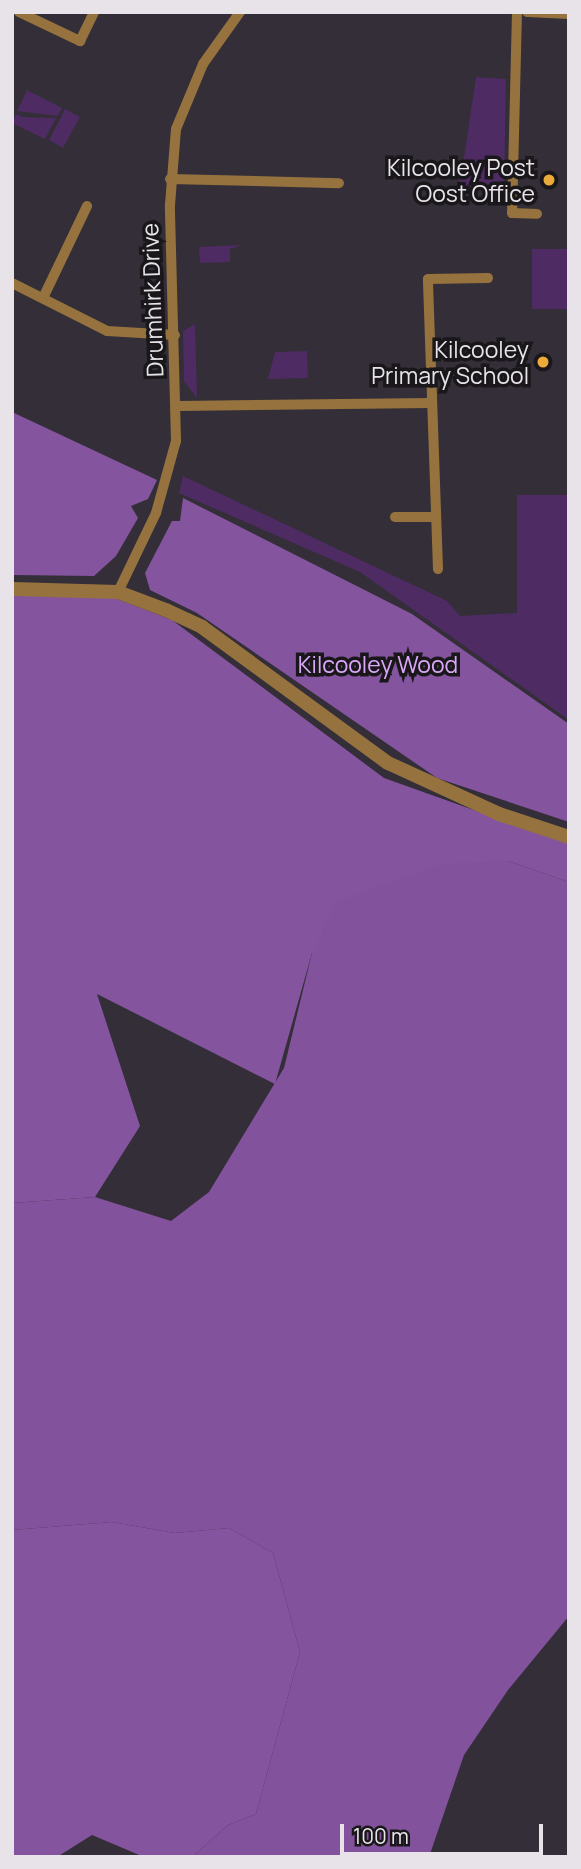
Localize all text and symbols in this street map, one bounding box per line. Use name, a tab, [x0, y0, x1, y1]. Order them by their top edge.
place label: Kilcooley Post Oost Office	[387, 153, 535, 207]
marker: Kilcooley Post Oost Office	[541, 172, 557, 188]
street label: Drumhirk Drive	[136, 223, 168, 377]
place label: Kilcooley Primary School	[371, 335, 529, 389]
marker: Kilcooley Primary School	[535, 354, 551, 370]
park label: Kilcooley Wood	[298, 650, 458, 678]
scale bar	[343, 1810, 546, 1854]
text: 100 m	[353, 1822, 409, 1850]

